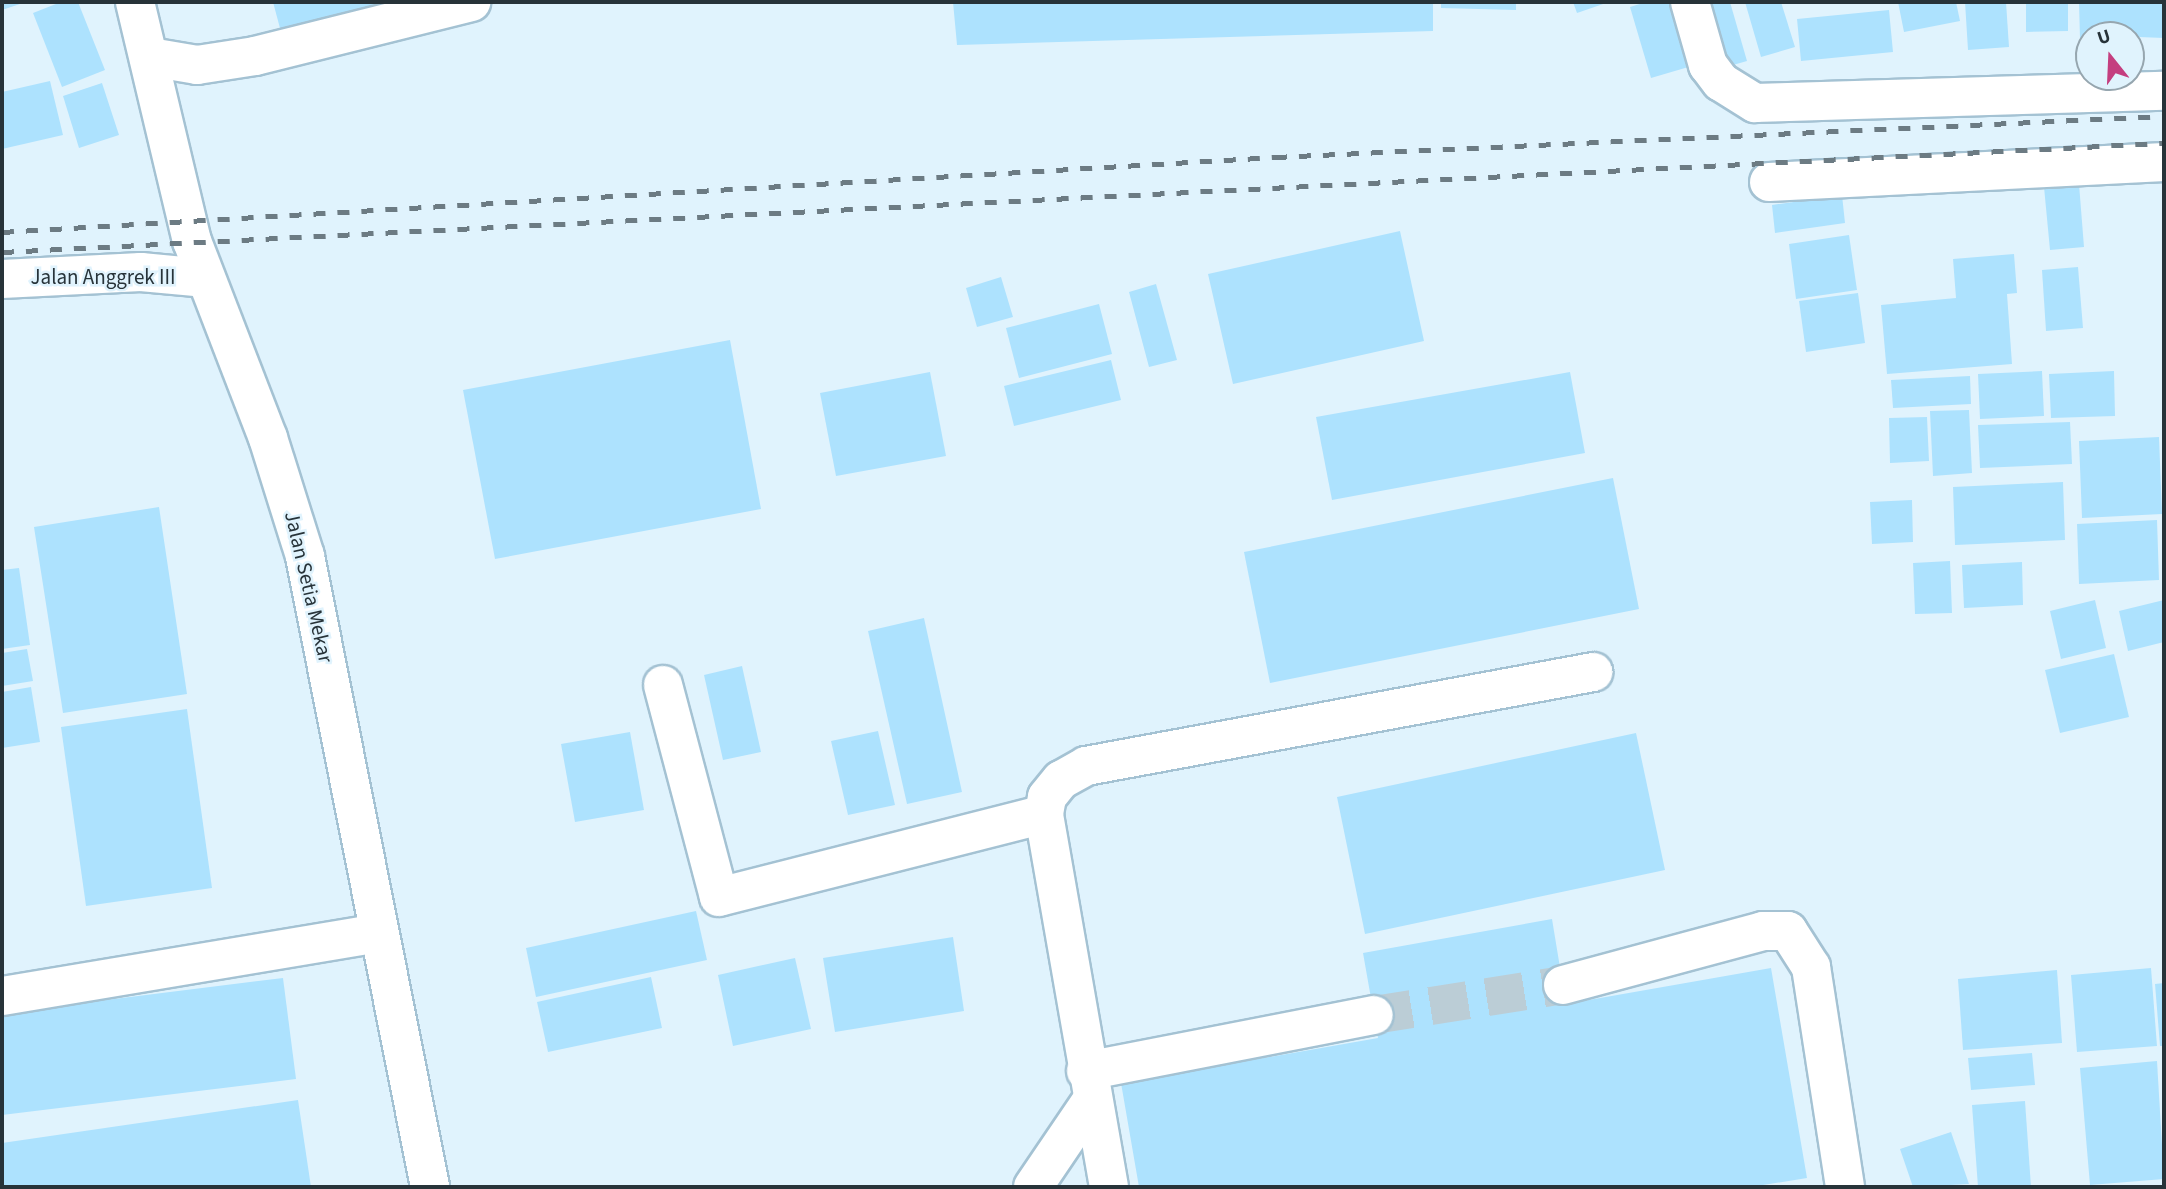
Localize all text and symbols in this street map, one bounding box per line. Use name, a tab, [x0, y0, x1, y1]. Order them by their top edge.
north arrow	[2075, 21, 2145, 91]
text: U	[2094, 23, 2114, 52]
street label: Jalan Anggrek III	[31, 264, 175, 290]
street label: Jalan Setia Mekar	[279, 509, 339, 665]

